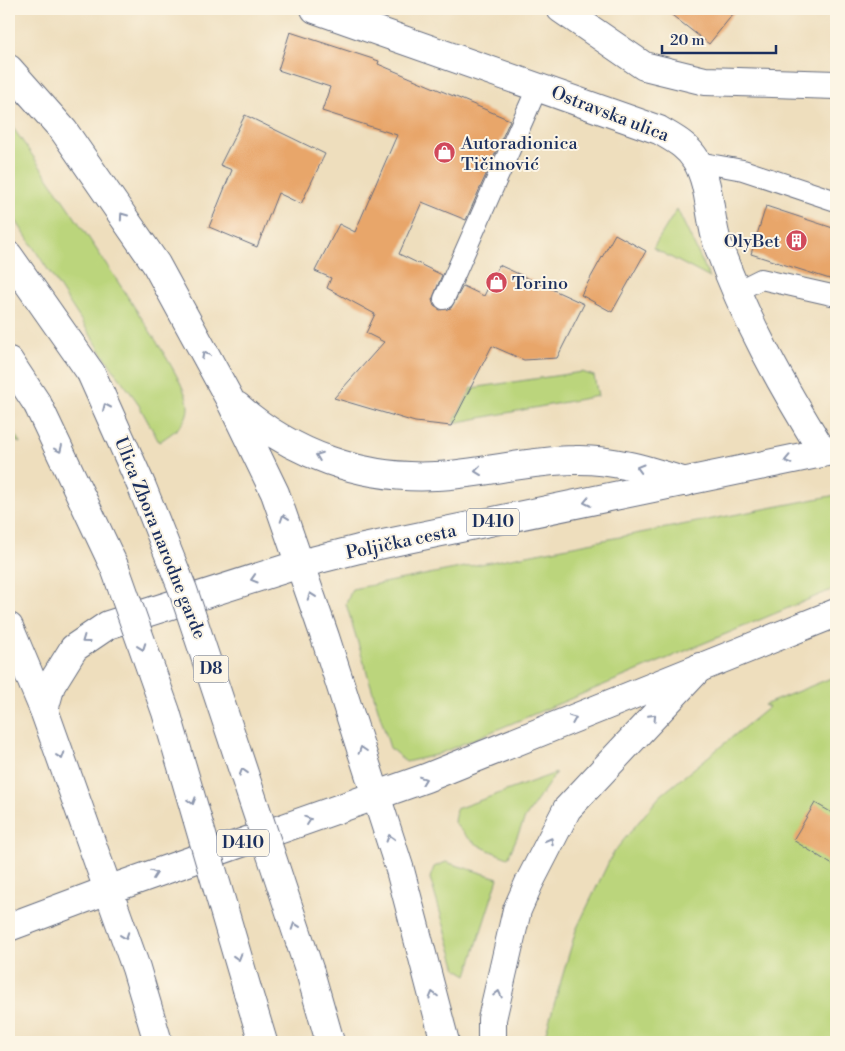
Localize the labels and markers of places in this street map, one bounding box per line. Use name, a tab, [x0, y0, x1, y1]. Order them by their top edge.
place label: Autoradionica Tičinović	[460, 132, 579, 176]
shop icon: Autoradionica Tičinović	[433, 141, 457, 165]
building icon: OlyBet	[784, 229, 808, 253]
place label: OlyBet	[724, 230, 781, 253]
shop icon: Torino	[484, 271, 508, 295]
place label: Torino	[512, 272, 568, 295]

